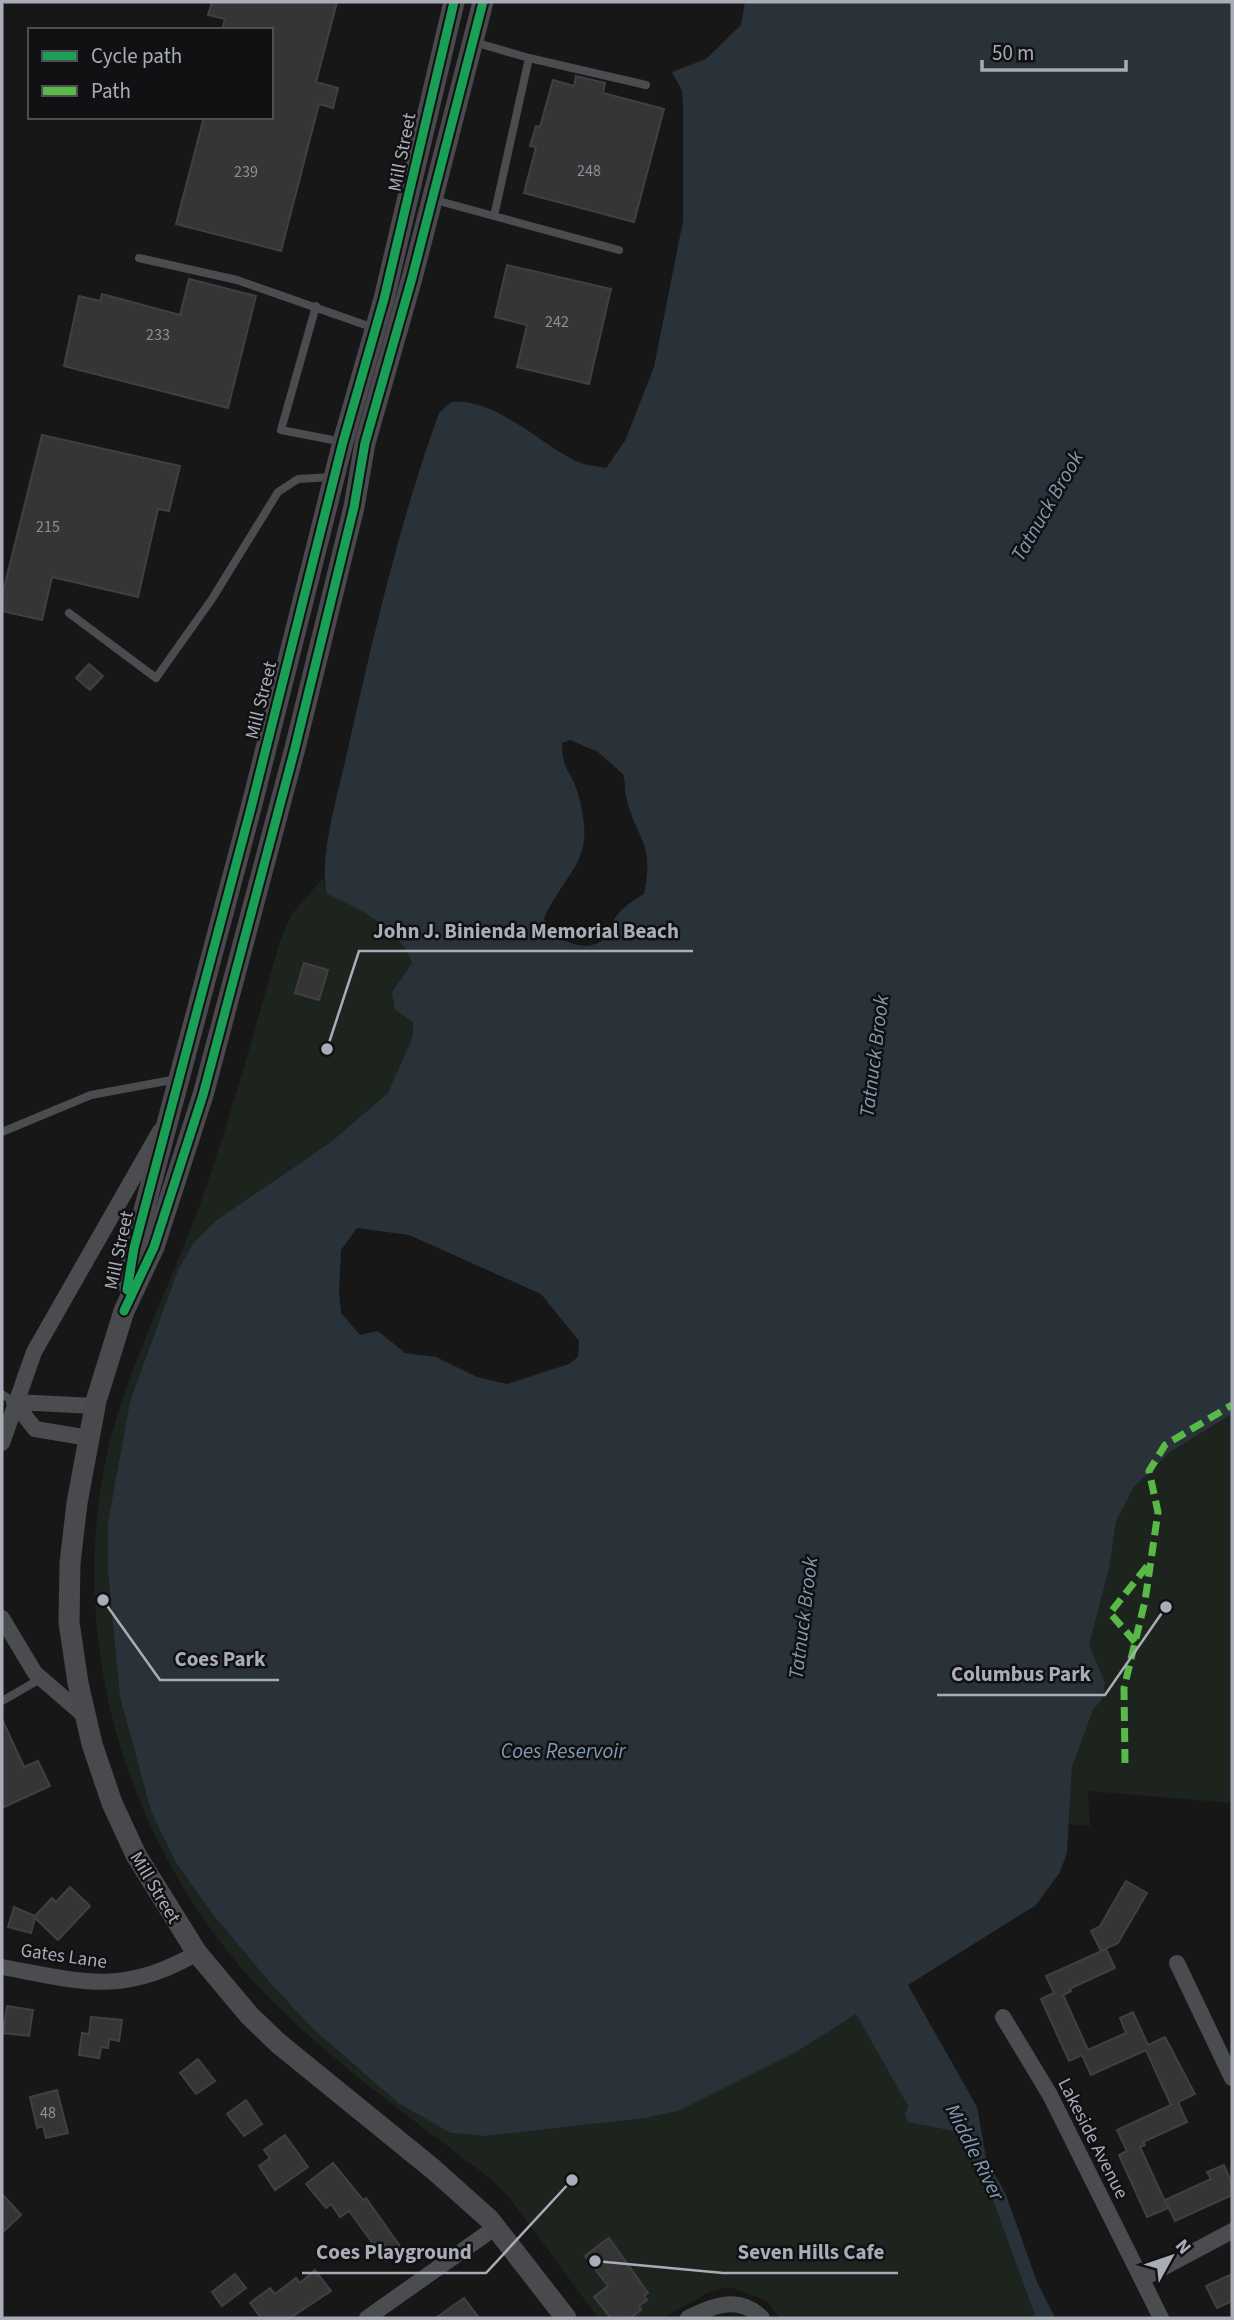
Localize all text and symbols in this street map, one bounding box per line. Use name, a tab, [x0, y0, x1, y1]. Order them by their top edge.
legend	[28, 28, 273, 119]
scale bar	[982, 28, 1126, 72]
text: 50 m	[992, 38, 1034, 68]
text: Cycle path	[91, 41, 182, 71]
text: Path	[91, 76, 131, 106]
street label: Mill Street	[382, 110, 423, 194]
house number: 248	[577, 160, 601, 182]
house number: 239	[234, 161, 258, 183]
house number: 242	[545, 311, 569, 333]
house number: 233	[146, 324, 170, 346]
water label: Tatnuck Brook	[1003, 444, 1091, 567]
house number: 215	[36, 516, 60, 538]
street label: Mill Street	[239, 658, 284, 742]
callout: John J. Binienda Memorial Beach	[359, 909, 693, 951]
text: John J. Binienda Memorial Beach	[373, 916, 679, 946]
water label: Tatnuck Brook	[852, 992, 897, 1119]
street label: Mill Street	[98, 1208, 141, 1292]
water label: Tatnuck Brook	[781, 1554, 826, 1681]
callout: Coes Park	[160, 1638, 279, 1680]
text: Coes Park	[174, 1644, 266, 1674]
callout: Columbus Park	[937, 1653, 1105, 1695]
text: Columbus Park	[951, 1659, 1091, 1689]
water label: Coes Reservoir	[501, 1736, 626, 1766]
street label: Mill Street	[123, 1847, 187, 1929]
street label: Gates Lane	[19, 1937, 109, 1976]
street label: Lakeside Avenue	[1051, 2074, 1135, 2204]
water label: Middle River	[938, 2098, 1013, 2206]
house number: 48	[40, 2102, 56, 2124]
north arrow	[1136, 2222, 1206, 2292]
callout: Coes Playground	[302, 2231, 486, 2273]
callout: Seven Hills Cafe	[723, 2231, 898, 2273]
text: N	[1168, 2234, 1197, 2261]
text: Coes Playground	[316, 2237, 472, 2267]
text: Seven Hills Cafe	[738, 2237, 885, 2267]

